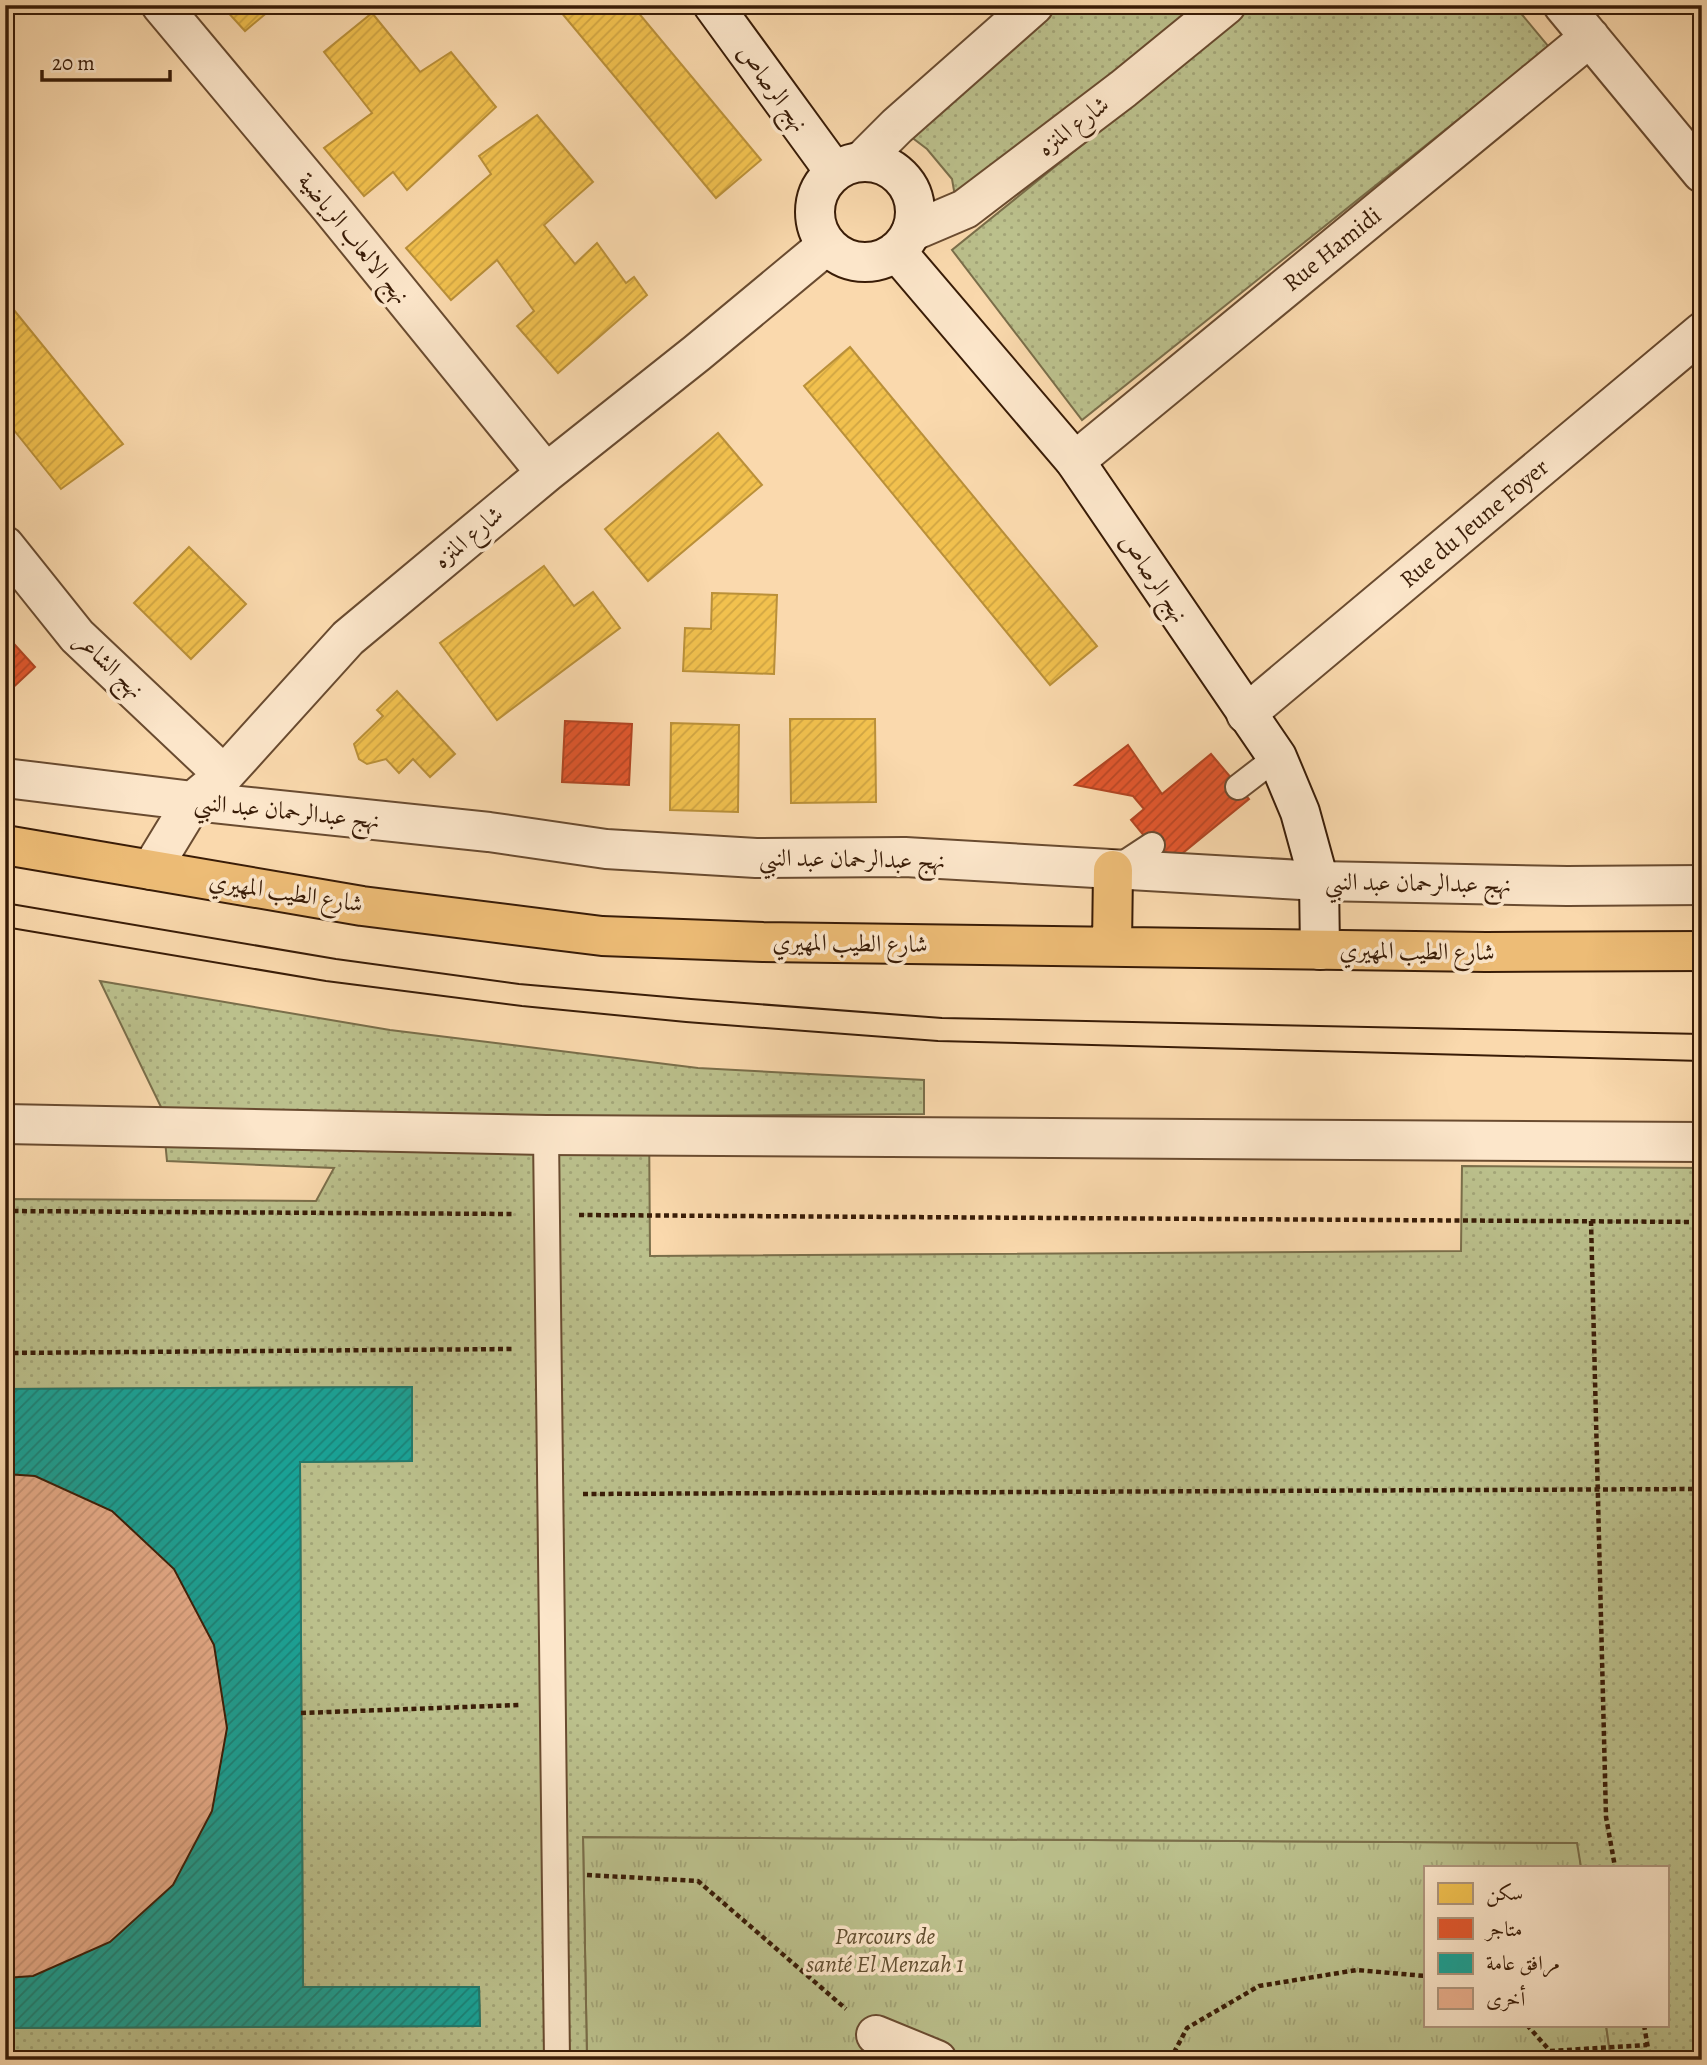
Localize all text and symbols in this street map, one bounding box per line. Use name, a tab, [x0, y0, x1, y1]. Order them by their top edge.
scale bar	[42, 38, 170, 82]
street label: نهج الرصاص	[726, 38, 816, 141]
text: 20 m	[52, 49, 95, 77]
street label: شارع المنزه	[1031, 88, 1118, 167]
street label: نهج الالعاب الرياضية	[287, 165, 417, 314]
street label: Rue Hamidi	[1276, 200, 1388, 298]
street label: Rue du Jeune Foyer	[1393, 451, 1555, 595]
street label: شارع المنزه	[426, 498, 512, 579]
street label: نهج الرصاص	[1108, 527, 1196, 632]
street label: نهج الشاعر	[65, 624, 151, 709]
street label: نهج عبدالرحمان عبد النبي	[192, 785, 381, 843]
street label: نهج عبدالرحمان عبد النبي	[758, 841, 945, 883]
street label: شارع الطيب المهيري	[206, 864, 365, 924]
street label: نهج عبدالرحمان عبد النبي	[1324, 865, 1511, 907]
street label: شارع الطيب المهيري	[772, 926, 928, 964]
street label: شارع الطيب المهيري	[1339, 934, 1495, 972]
legend	[1424, 1866, 1668, 2026]
text: سكن	[1486, 1879, 1523, 1907]
text: متاجر	[1484, 1915, 1523, 1943]
park label: Parcours de santé El Menzah 1	[806, 1920, 964, 1980]
text: مرافق عامة	[1486, 1949, 1560, 1978]
text: أخرى	[1486, 1984, 1525, 2013]

